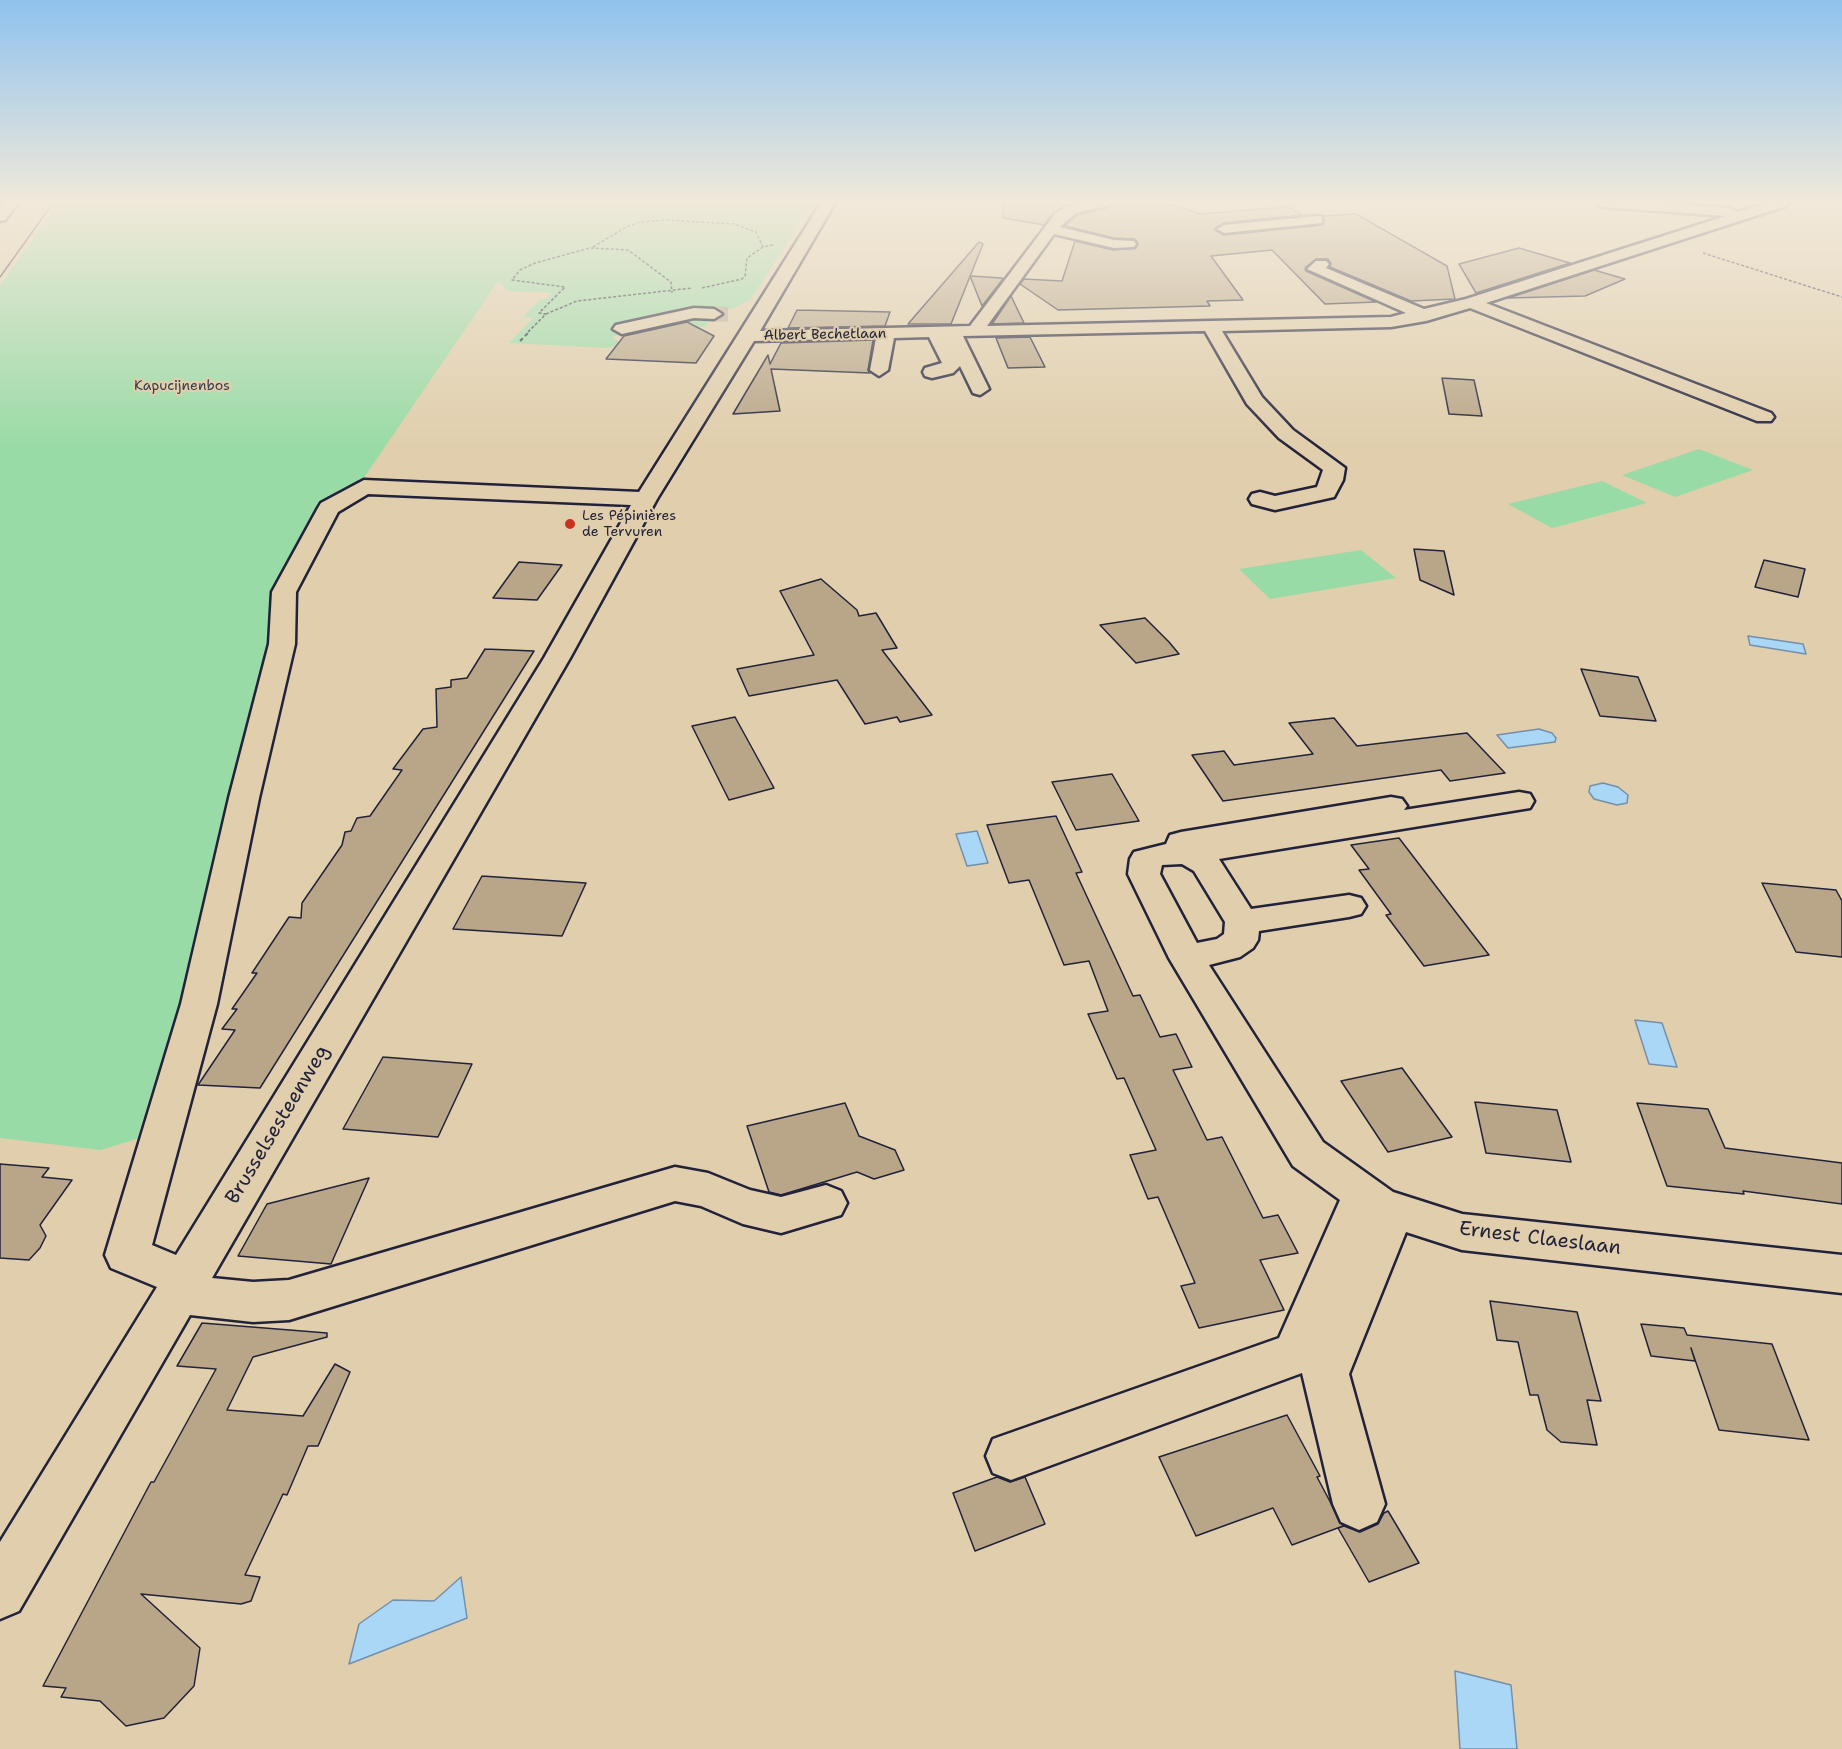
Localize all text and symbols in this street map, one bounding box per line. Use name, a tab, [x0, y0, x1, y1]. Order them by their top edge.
street label: Albert Bechetlaan	[764, 326, 886, 344]
park label: Kapucijnenbos	[134, 378, 230, 394]
place label: Les Pépinières de Tervuren	[582, 508, 676, 540]
marker: Les Pépinières de Tervuren	[563, 517, 577, 531]
street label: Brusselsesteenweg	[221, 1041, 335, 1209]
street label: Ernest Claeslaan	[1458, 1217, 1622, 1261]

